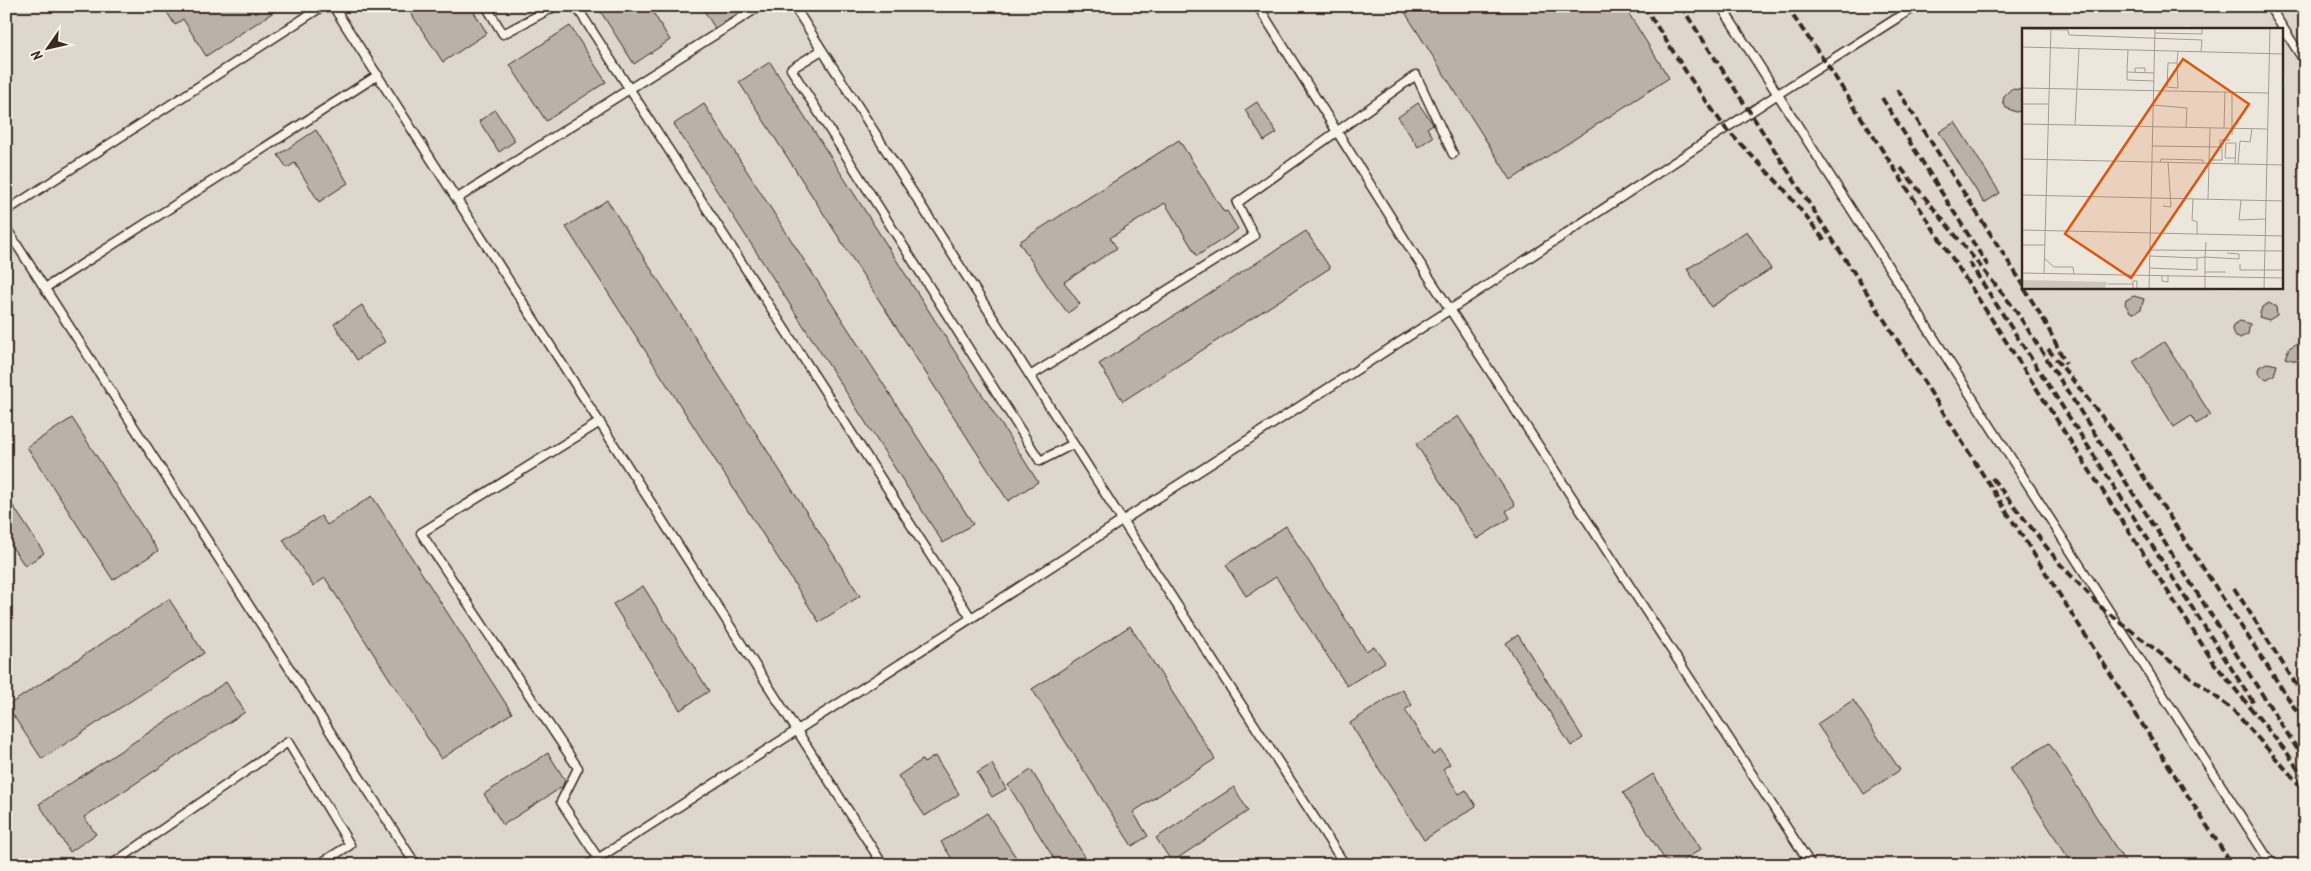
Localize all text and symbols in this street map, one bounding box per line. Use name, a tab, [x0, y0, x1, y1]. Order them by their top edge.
north arrow	[22, 22, 72, 72]
inset map	[2022, 28, 2284, 289]
text: N	[26, 45, 50, 65]

